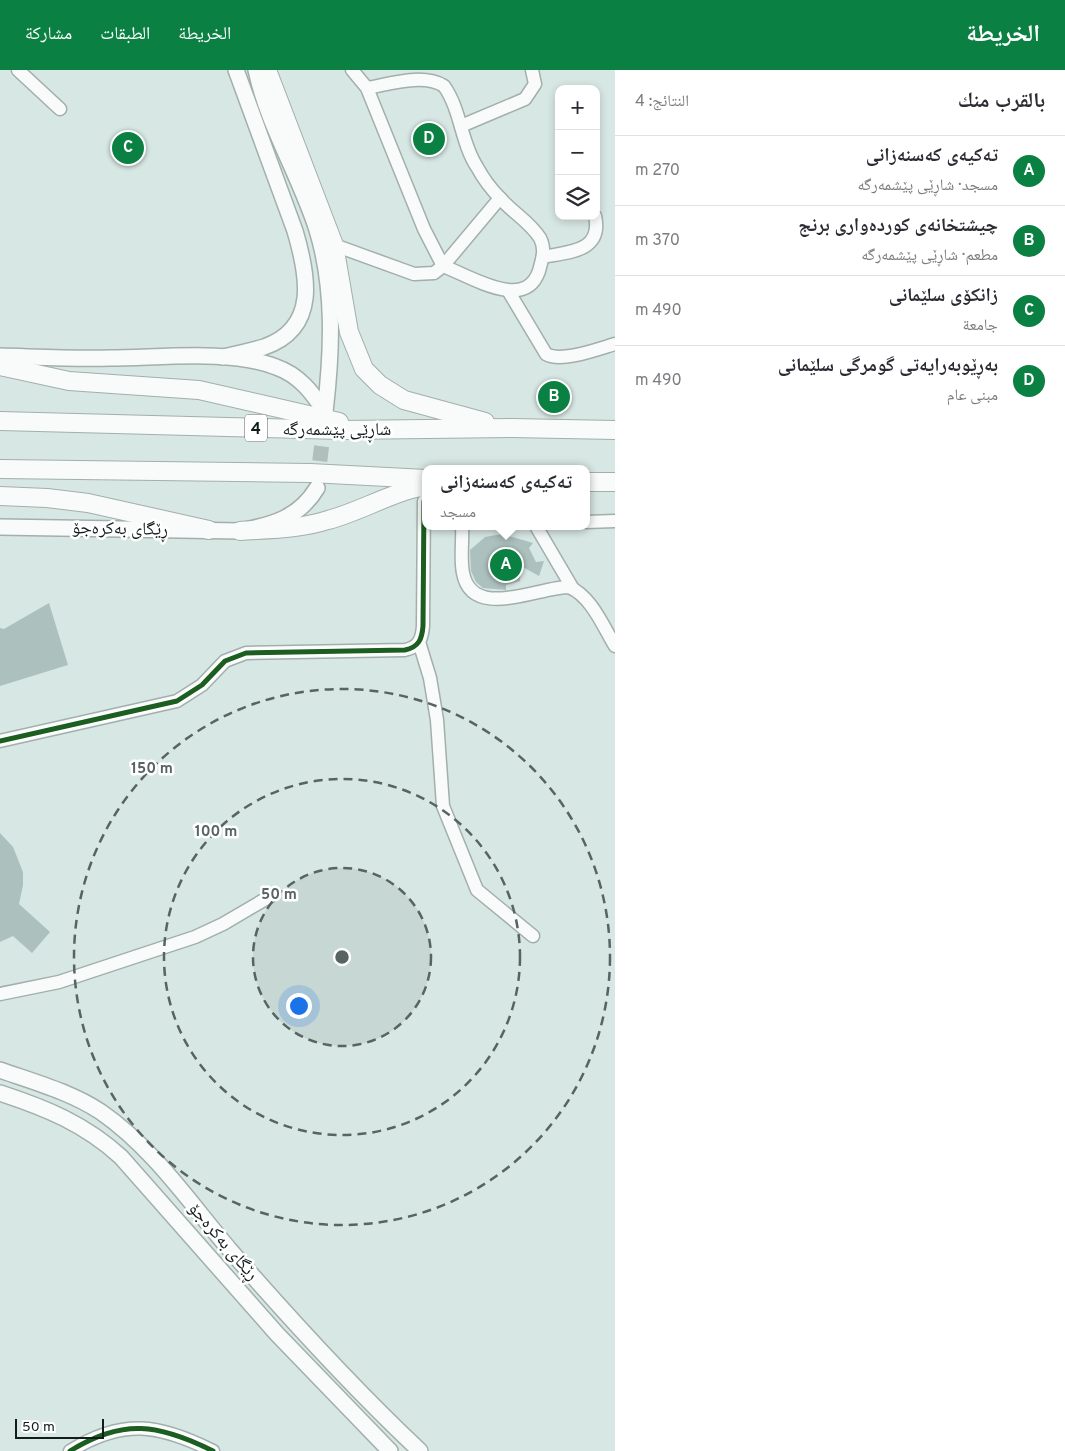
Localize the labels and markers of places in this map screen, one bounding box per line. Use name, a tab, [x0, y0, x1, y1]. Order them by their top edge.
pin: D	[413, 120, 445, 158]
pin: C	[112, 129, 144, 167]
pin: B	[538, 378, 570, 416]
pin: A	[490, 546, 522, 584]
centre of rings	[333, 948, 351, 966]

